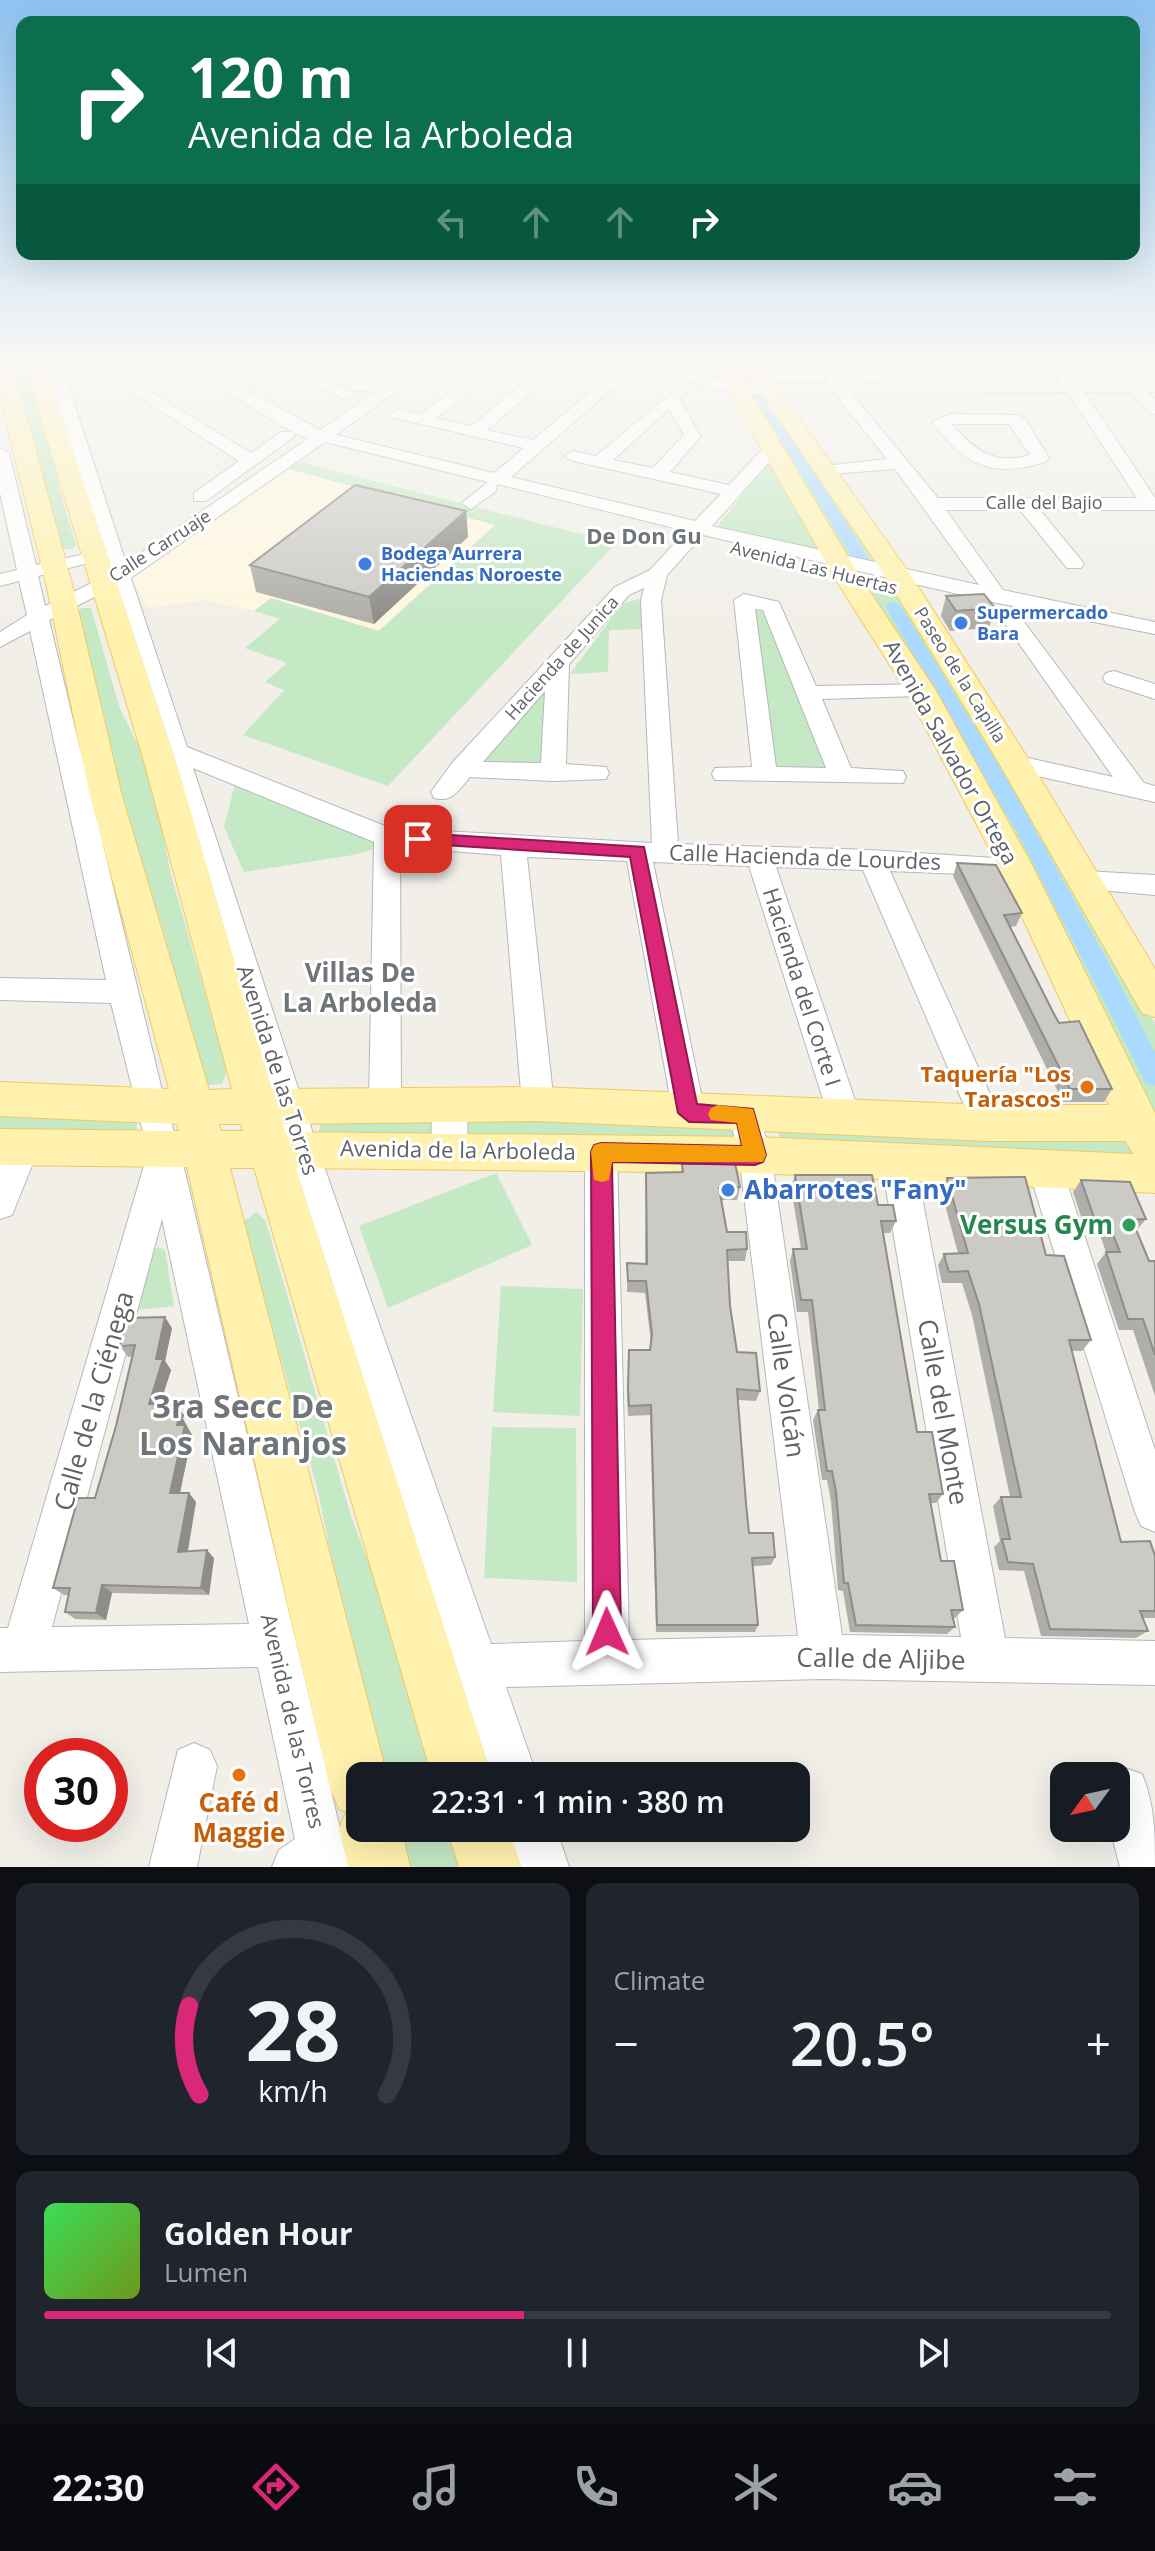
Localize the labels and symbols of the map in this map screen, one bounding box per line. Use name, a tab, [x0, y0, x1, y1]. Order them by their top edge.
street label: Calle del Bajio	[985, 490, 1103, 514]
street label: Calle Carruaje	[104, 503, 215, 587]
district label: De Don Gu	[586, 520, 702, 550]
street label: Avenida Las Huertas	[728, 535, 900, 599]
place label: Bodega Aurrera Haciendas Noroeste	[381, 541, 562, 586]
marker: Bodega Aurrera Haciendas Noroeste	[356, 555, 374, 573]
street label: Hacienda de Junica	[499, 590, 623, 724]
place label: Supermercado Bara	[977, 600, 1108, 645]
street label: Paseo de la Capilla	[909, 602, 1012, 747]
marker: Supermercado Bara	[952, 614, 970, 632]
street label: Avenida Salvador Ortega	[878, 634, 1026, 869]
pin	[384, 805, 452, 873]
street label: Calle Hacienda de Lourdes	[669, 836, 942, 876]
street label: Hacienda del Corte I	[757, 884, 849, 1090]
district label: Villas De La Arboleda	[283, 954, 437, 1020]
street label: Avenida de las Torres	[231, 961, 327, 1179]
place label: Taquería "Los Tarascos"	[921, 1058, 1071, 1113]
marker: Taquería "Los Tarascos"	[1078, 1078, 1096, 1096]
street label: Avenida de la Arboleda	[340, 1132, 576, 1166]
place label: Abarrotes "Fany"	[744, 1171, 967, 1207]
marker: Abarrotes "Fany"	[719, 1181, 737, 1199]
place label: Versus Gym	[960, 1206, 1113, 1242]
marker: Versus Gym	[1120, 1216, 1138, 1234]
street label: Calle de la Ciénega	[44, 1287, 142, 1515]
street label: Calle Volcán	[759, 1310, 815, 1460]
street label: Calle del Monte	[910, 1316, 978, 1508]
district label: 3ra Secc De Los Naranjos	[139, 1384, 347, 1464]
position arrow	[565, 1590, 649, 1674]
street label: Avenida de las Torres	[255, 1611, 333, 1831]
street label: Calle de Aljibe	[796, 1639, 966, 1677]
speed limit sign: 30	[24, 1738, 128, 1842]
north arrow	[1050, 1762, 1130, 1842]
marker: Café d Maggie	[230, 1766, 248, 1784]
place label: Café d Maggie	[193, 1784, 285, 1850]

